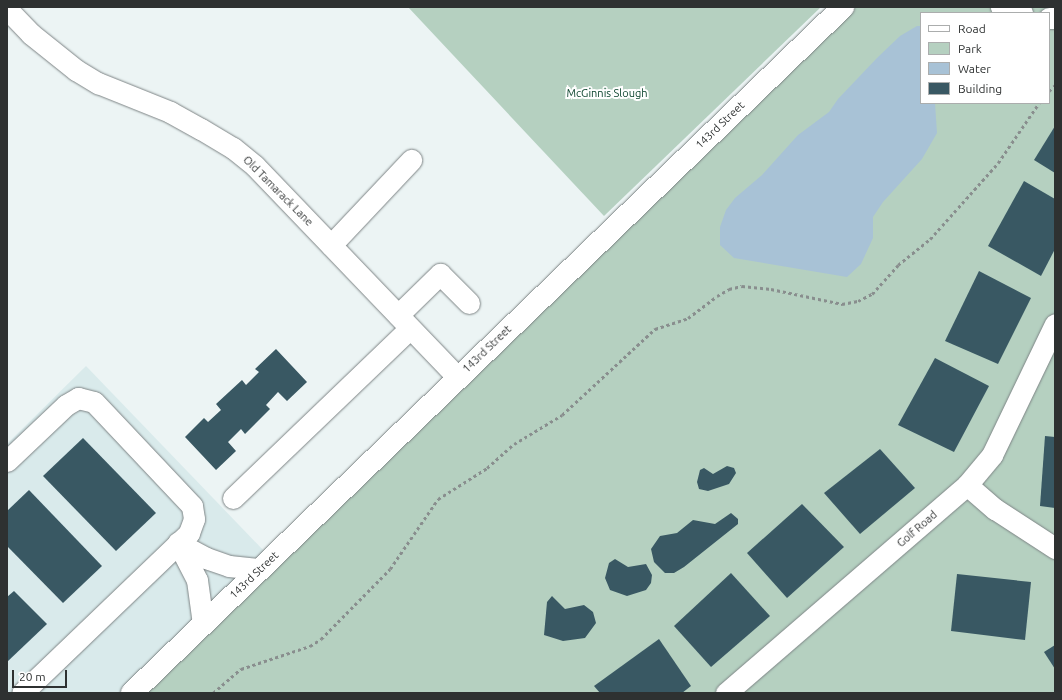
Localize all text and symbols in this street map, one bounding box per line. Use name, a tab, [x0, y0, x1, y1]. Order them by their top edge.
legend	[920, 12, 1050, 104]
text: Road	[958, 22, 986, 35]
text: Park	[958, 42, 982, 55]
text: Water	[958, 62, 991, 75]
text: Building	[958, 82, 1002, 95]
park label: McGinnis Slough	[566, 86, 648, 100]
street label: 143rd Street	[693, 99, 747, 151]
street label: Old Tamarack Lane	[240, 153, 316, 229]
street label: 143rd Street	[460, 323, 514, 375]
street label: Golf Road	[894, 508, 940, 550]
street label: 143rd Street	[227, 549, 281, 601]
scale bar	[14, 662, 69, 688]
text: 20 m	[19, 670, 46, 683]

